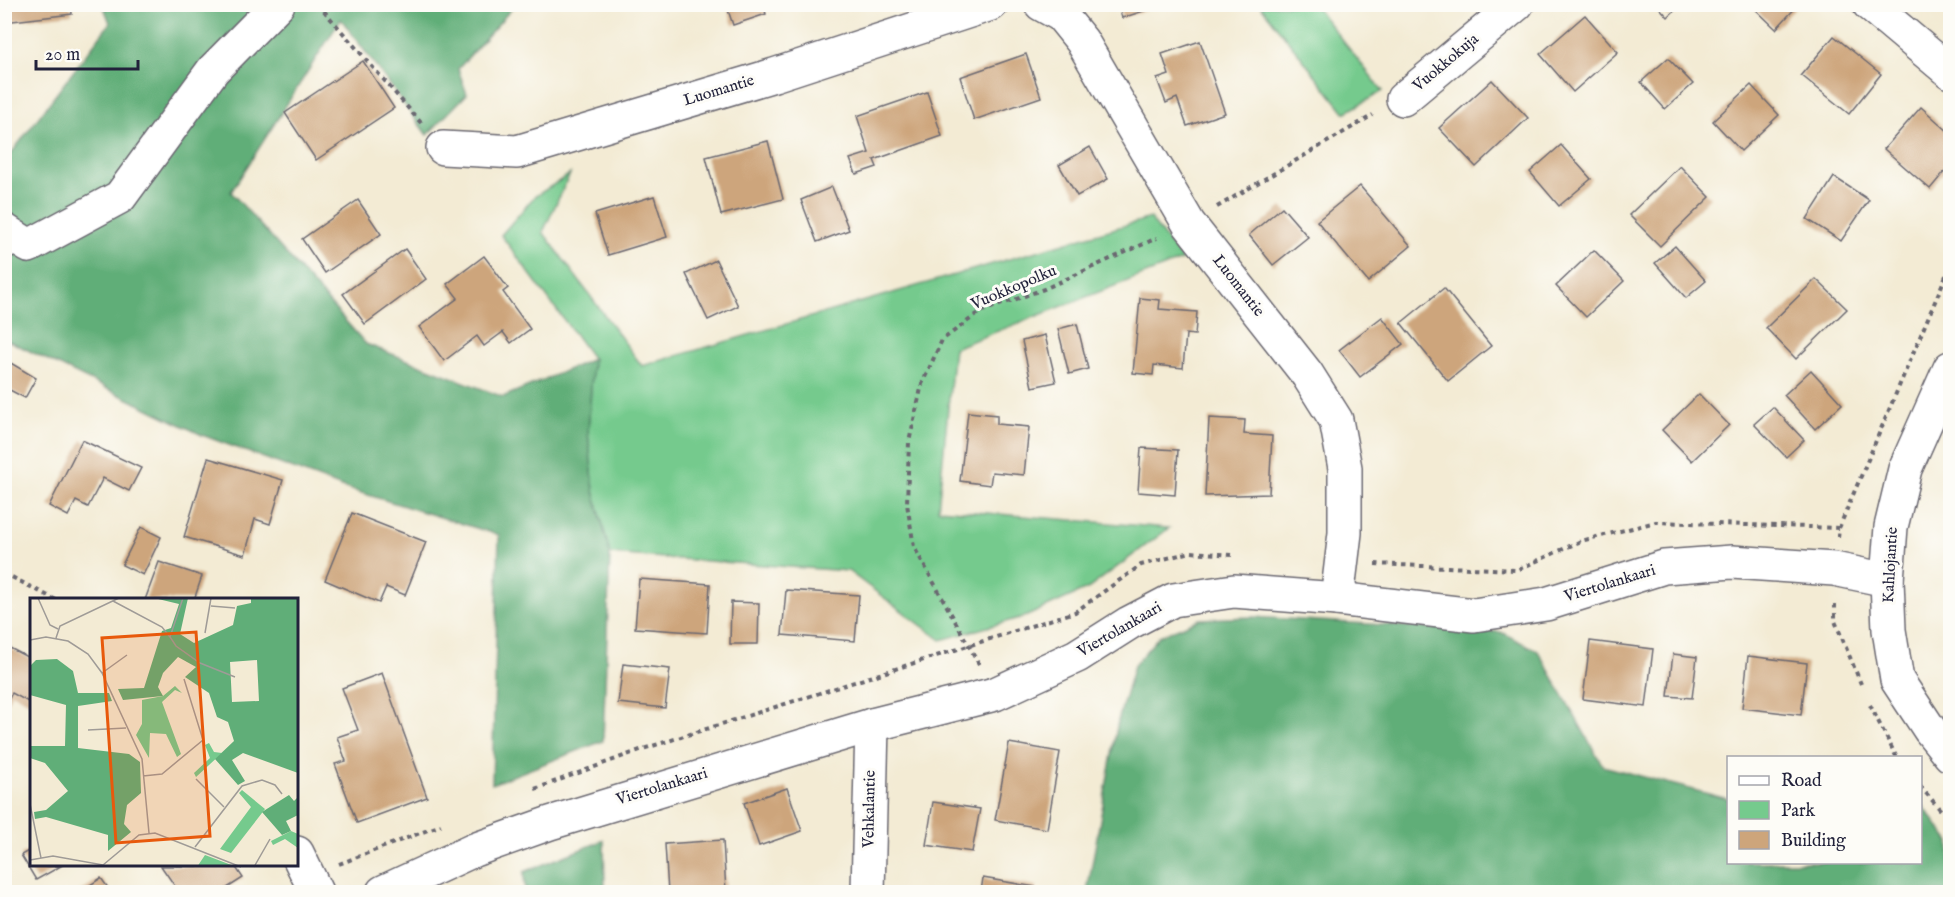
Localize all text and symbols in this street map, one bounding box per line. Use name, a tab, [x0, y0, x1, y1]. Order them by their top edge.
street label: Vuokkokuja	[1408, 30, 1483, 97]
scale bar	[36, 33, 138, 71]
text: 20 m	[45, 44, 80, 67]
street label: Luomantie	[681, 71, 757, 111]
street label: Luomantie	[1208, 251, 1268, 321]
street label: Vuokkopolku	[967, 261, 1060, 315]
street label: Kahlojantie	[1879, 526, 1903, 604]
street label: Viertolankaari	[1561, 561, 1658, 608]
inset map	[30, 598, 298, 867]
street label: Viertolankaari	[1073, 598, 1166, 663]
legend	[1727, 756, 1922, 864]
street label: Viertolankaari	[613, 764, 710, 811]
street label: Vehkalantie	[859, 770, 881, 849]
text: Road	[1781, 770, 1822, 793]
text: Park	[1781, 800, 1816, 823]
text: Building	[1781, 830, 1846, 853]

